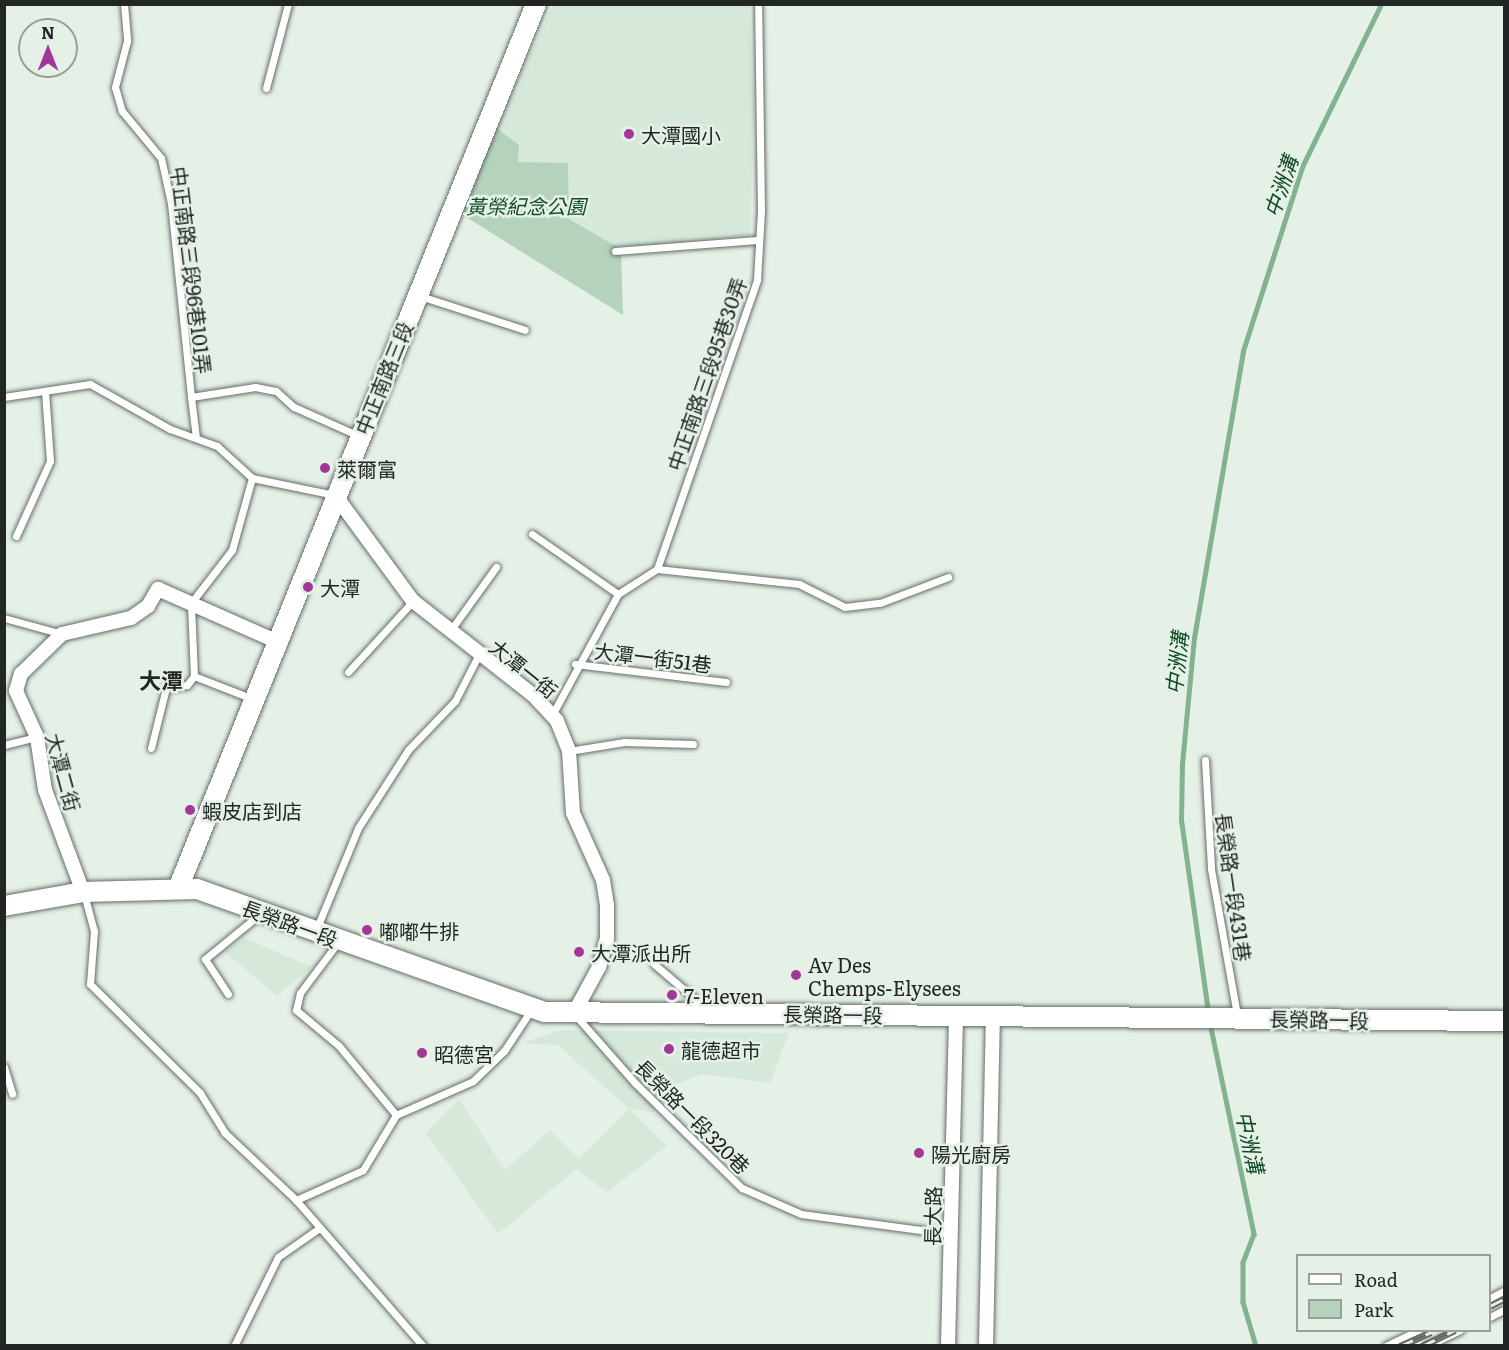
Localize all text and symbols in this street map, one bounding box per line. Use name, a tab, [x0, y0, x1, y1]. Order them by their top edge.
north arrow	[18, 18, 78, 78]
text: N	[41, 20, 55, 44]
place label: 大潭國小	[641, 122, 721, 146]
marker: 大潭國小	[622, 127, 636, 141]
water label: 中洲溝	[1258, 152, 1302, 220]
street label: 中正南路三段96巷101弄	[167, 165, 217, 375]
park label: 黃榮紀念公園	[466, 193, 586, 217]
street label: 中正南路三段95巷30弄	[662, 274, 750, 474]
street label: 中正南路三段	[349, 318, 417, 438]
place label: 萊爾富	[337, 456, 397, 480]
marker: 萊爾富	[318, 461, 332, 475]
place label: 大潭	[320, 575, 360, 599]
marker: 大潭	[301, 580, 315, 594]
water label: 中洲溝	[1160, 630, 1192, 696]
street label: 大潭一街	[485, 634, 563, 702]
street label: 大潭一街51巷	[593, 638, 713, 676]
district label: 大潭	[139, 667, 183, 693]
street label: 大潭二街	[42, 730, 86, 814]
place label: 蝦皮店到店	[202, 798, 302, 822]
marker: 蝦皮店到店	[183, 803, 197, 817]
street label: 長榮路一段431巷	[1212, 811, 1256, 963]
street label: 長榮路一段	[239, 895, 341, 951]
place label: 嘟嘟牛排	[379, 918, 459, 942]
marker: 嘟嘟牛排	[360, 923, 374, 937]
place label: 大潭派出所	[591, 940, 691, 964]
marker: 大潭派出所	[572, 945, 586, 959]
place label: Av Des Chemps-Elysees	[808, 952, 961, 999]
marker: Av Des Chemps-Elysees	[789, 968, 803, 982]
place label: 7-Eleven	[684, 983, 764, 1007]
marker: 7-Eleven	[665, 988, 679, 1002]
street label: 長榮路一段	[783, 1001, 883, 1027]
street label: 長榮路一段	[1269, 1006, 1369, 1032]
place label: 龍德超市	[681, 1037, 761, 1061]
place label: 昭德宮	[434, 1041, 494, 1065]
marker: 龍德超市	[662, 1042, 676, 1056]
marker: 昭德宮	[415, 1046, 429, 1060]
street label: 長榮路一段320巷	[631, 1054, 755, 1178]
water label: 中洲溝	[1232, 1109, 1270, 1175]
place label: 陽光廚房	[931, 1141, 1011, 1165]
marker: 陽光廚房	[912, 1146, 926, 1160]
street label: 長大路	[919, 1186, 945, 1246]
legend	[1296, 1254, 1491, 1332]
text: Road	[1354, 1266, 1398, 1293]
text: Park	[1354, 1296, 1393, 1323]

